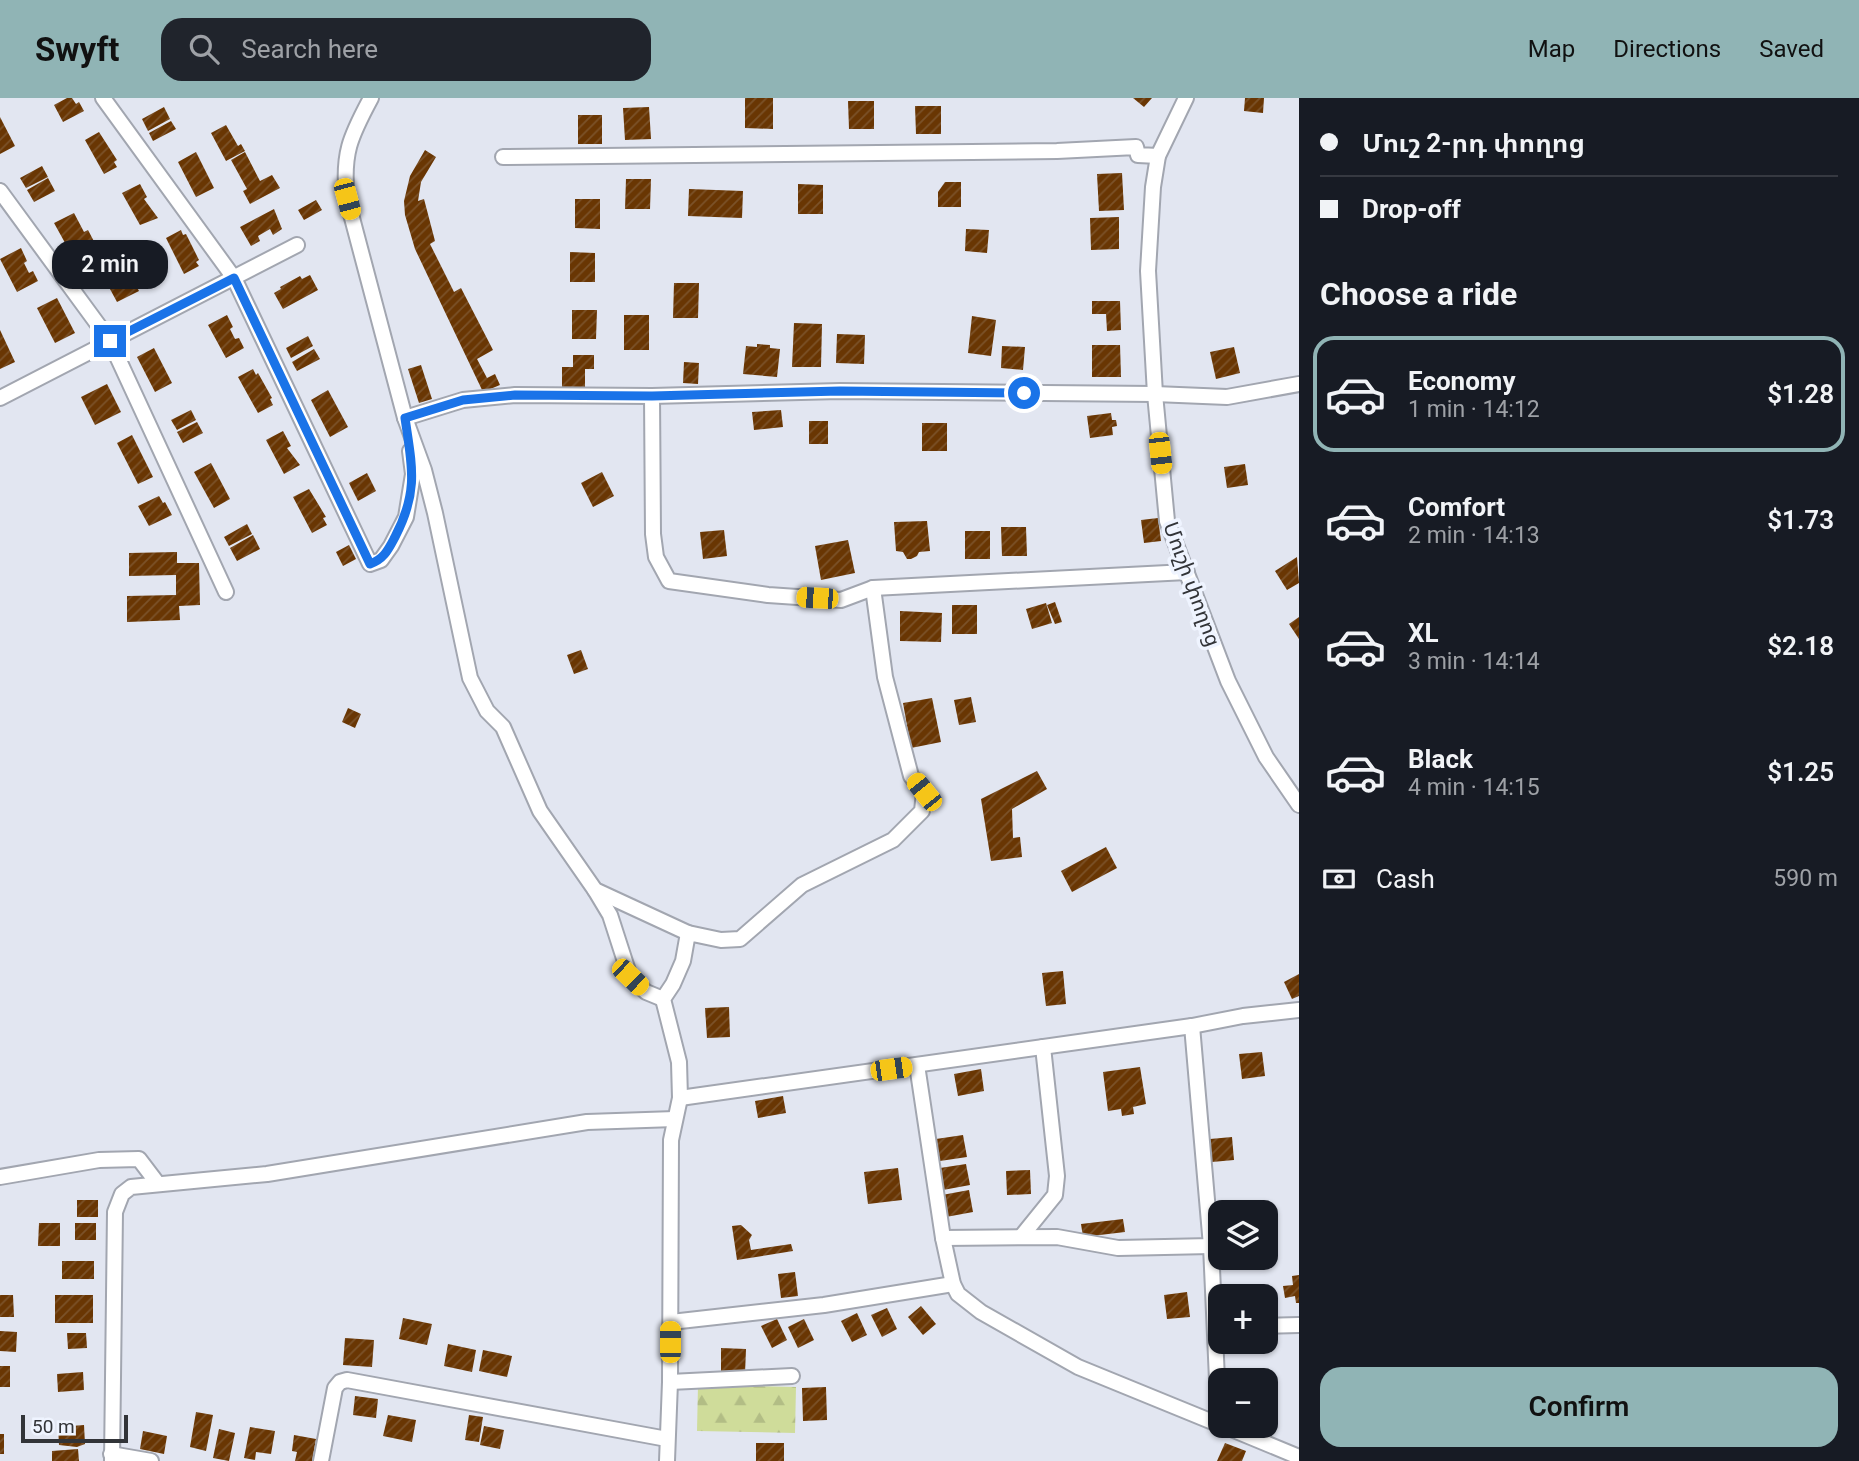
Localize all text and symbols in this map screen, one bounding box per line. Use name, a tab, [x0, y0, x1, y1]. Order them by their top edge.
search box	[161, 18, 651, 81]
text: Swyft	[35, 30, 119, 69]
icon: search	[185, 30, 223, 68]
text: Search here	[241, 34, 378, 64]
text: Map	[1528, 35, 1575, 63]
text: Directions	[1613, 35, 1721, 63]
text: Saved	[1759, 35, 1824, 63]
text: Մուշ 2-րդ փողոց	[1362, 128, 1585, 158]
car	[332, 176, 363, 222]
text: Drop-off	[1362, 194, 1461, 224]
callout: 2 min	[52, 240, 168, 288]
text: 2 min	[81, 251, 139, 278]
text: Choose a ride	[1320, 275, 1517, 313]
route end	[94, 325, 126, 357]
icon: car	[1324, 363, 1387, 426]
text: Economy	[1408, 366, 1515, 396]
route start	[1008, 377, 1040, 409]
text: $1.28	[1767, 379, 1834, 409]
text: 1 min · 14:12	[1408, 396, 1540, 423]
car	[1148, 431, 1173, 475]
icon: car	[1324, 489, 1387, 552]
text: Comfort	[1408, 492, 1505, 522]
text: $1.73	[1767, 505, 1834, 535]
street label: Մուշի փողոց	[1158, 519, 1226, 649]
text: 2 min · 14:13	[1408, 522, 1540, 549]
car	[796, 586, 839, 610]
icon: car	[1324, 615, 1387, 678]
text: XL	[1408, 618, 1439, 648]
text: $2.18	[1767, 631, 1834, 661]
text: 3 min · 14:14	[1408, 648, 1540, 675]
icon: car	[1324, 741, 1387, 804]
text: Black	[1408, 744, 1473, 774]
text: $1.25	[1767, 757, 1834, 787]
car	[903, 769, 946, 815]
text: 4 min · 14:15	[1408, 774, 1540, 801]
icon: cash	[1320, 860, 1358, 898]
text: Cash	[1376, 864, 1435, 894]
text: 590 m	[1773, 865, 1838, 892]
car	[608, 955, 653, 999]
car	[869, 1056, 914, 1082]
map controls	[1208, 1200, 1278, 1438]
button: layers	[1208, 1200, 1278, 1270]
button: +	[1208, 1284, 1278, 1354]
car	[660, 1321, 681, 1363]
button: Confirm	[1320, 1367, 1838, 1447]
button: −	[1208, 1368, 1278, 1438]
scale bar	[21, 1412, 128, 1444]
text: 50 m	[32, 1415, 75, 1438]

